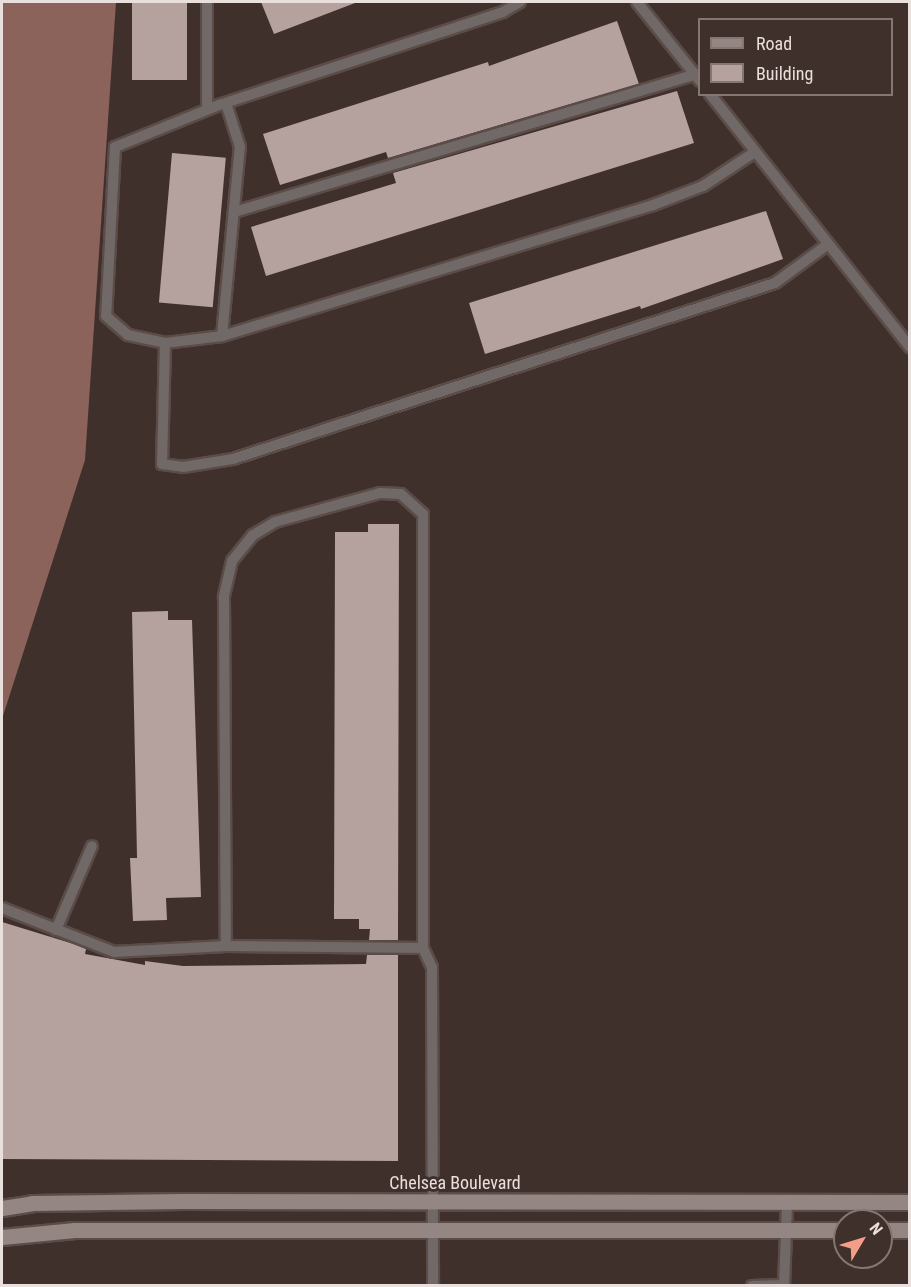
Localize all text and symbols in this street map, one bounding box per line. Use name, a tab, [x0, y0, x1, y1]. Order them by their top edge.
legend	[698, 18, 893, 96]
text: Road	[756, 33, 792, 54]
text: Building	[756, 63, 813, 84]
street label: Chelsea Boulevard	[389, 1172, 521, 1194]
north arrow	[833, 1209, 893, 1269]
text: N	[865, 1219, 886, 1239]

